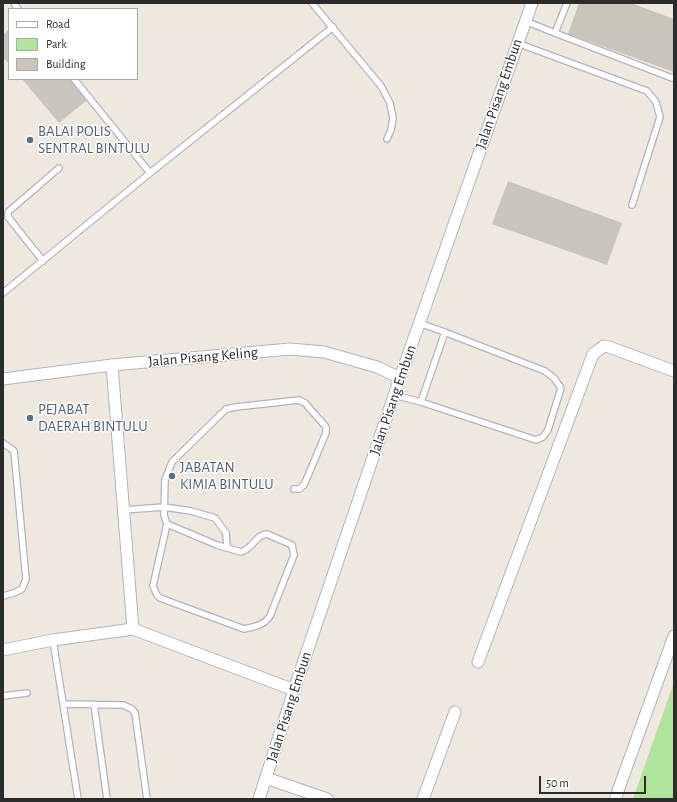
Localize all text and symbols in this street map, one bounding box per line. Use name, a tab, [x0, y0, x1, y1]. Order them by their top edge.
legend	[8, 8, 138, 80]
text: Road	[46, 18, 70, 30]
street label: Jalan Pisang Embun	[472, 37, 526, 151]
text: Park	[46, 38, 67, 50]
text: Building	[46, 58, 86, 70]
place label: BALAI POLIS SENTRAL BINTULU	[38, 122, 150, 157]
marker: BALAI POLIS SENTRAL BINTULU	[25, 135, 35, 145]
street label: Jalan Pisang Keling	[147, 343, 259, 371]
street label: Jalan Pisang Embun	[366, 343, 420, 457]
place label: PEJABAT DAERAH BINTULU	[38, 400, 148, 435]
marker: PEJABAT DAERAH BINTULU	[25, 413, 35, 423]
place label: JABATAN KIMIA BINTULU	[180, 458, 274, 493]
marker: JABATAN KIMIA BINTULU	[167, 471, 177, 481]
street label: Jalan Pisang Embun	[263, 649, 315, 765]
scale bar	[541, 768, 648, 794]
text: 50 m	[546, 777, 569, 789]

